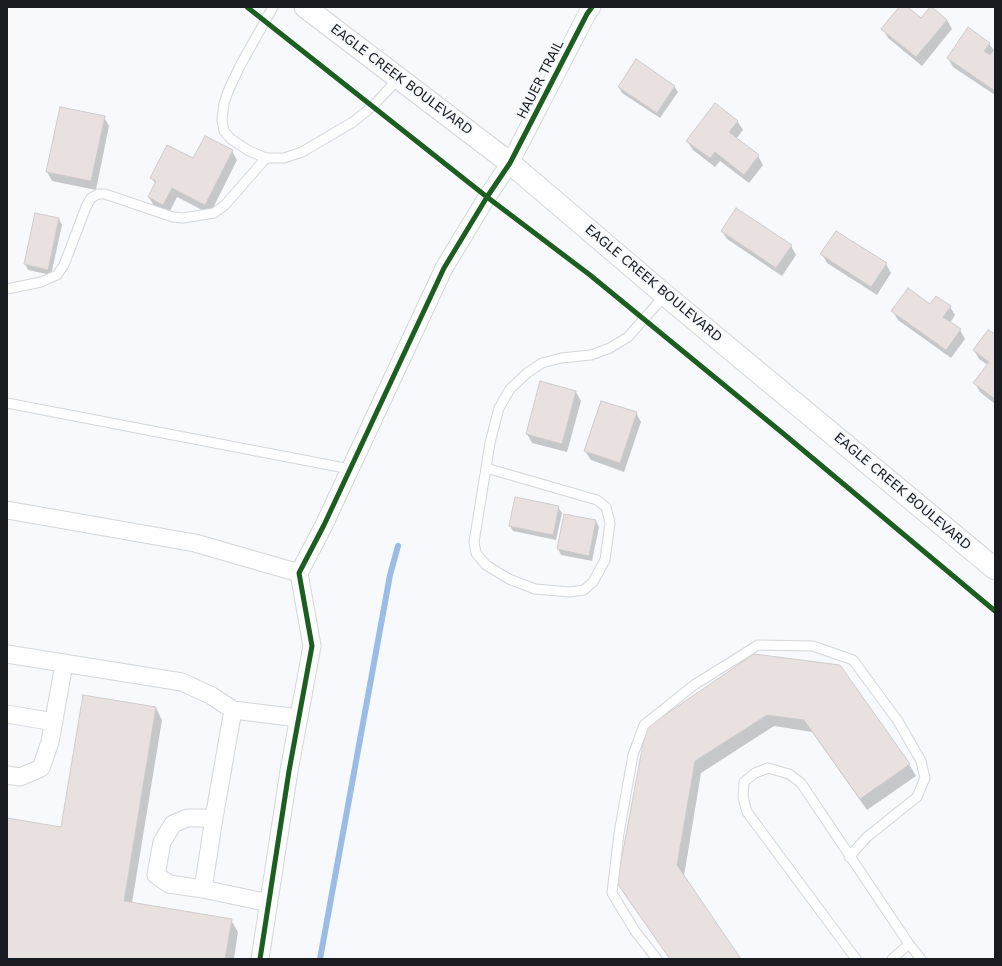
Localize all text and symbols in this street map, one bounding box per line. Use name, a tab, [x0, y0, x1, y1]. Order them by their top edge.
street label: EAGLE CREEK BOULEVARD	[327, 22, 475, 138]
street label: HAUER TRAIL	[515, 38, 567, 122]
street label: EAGLE CREEK BOULEVARD	[581, 222, 725, 346]
street label: EAGLE CREEK BOULEVARD	[830, 430, 974, 554]

